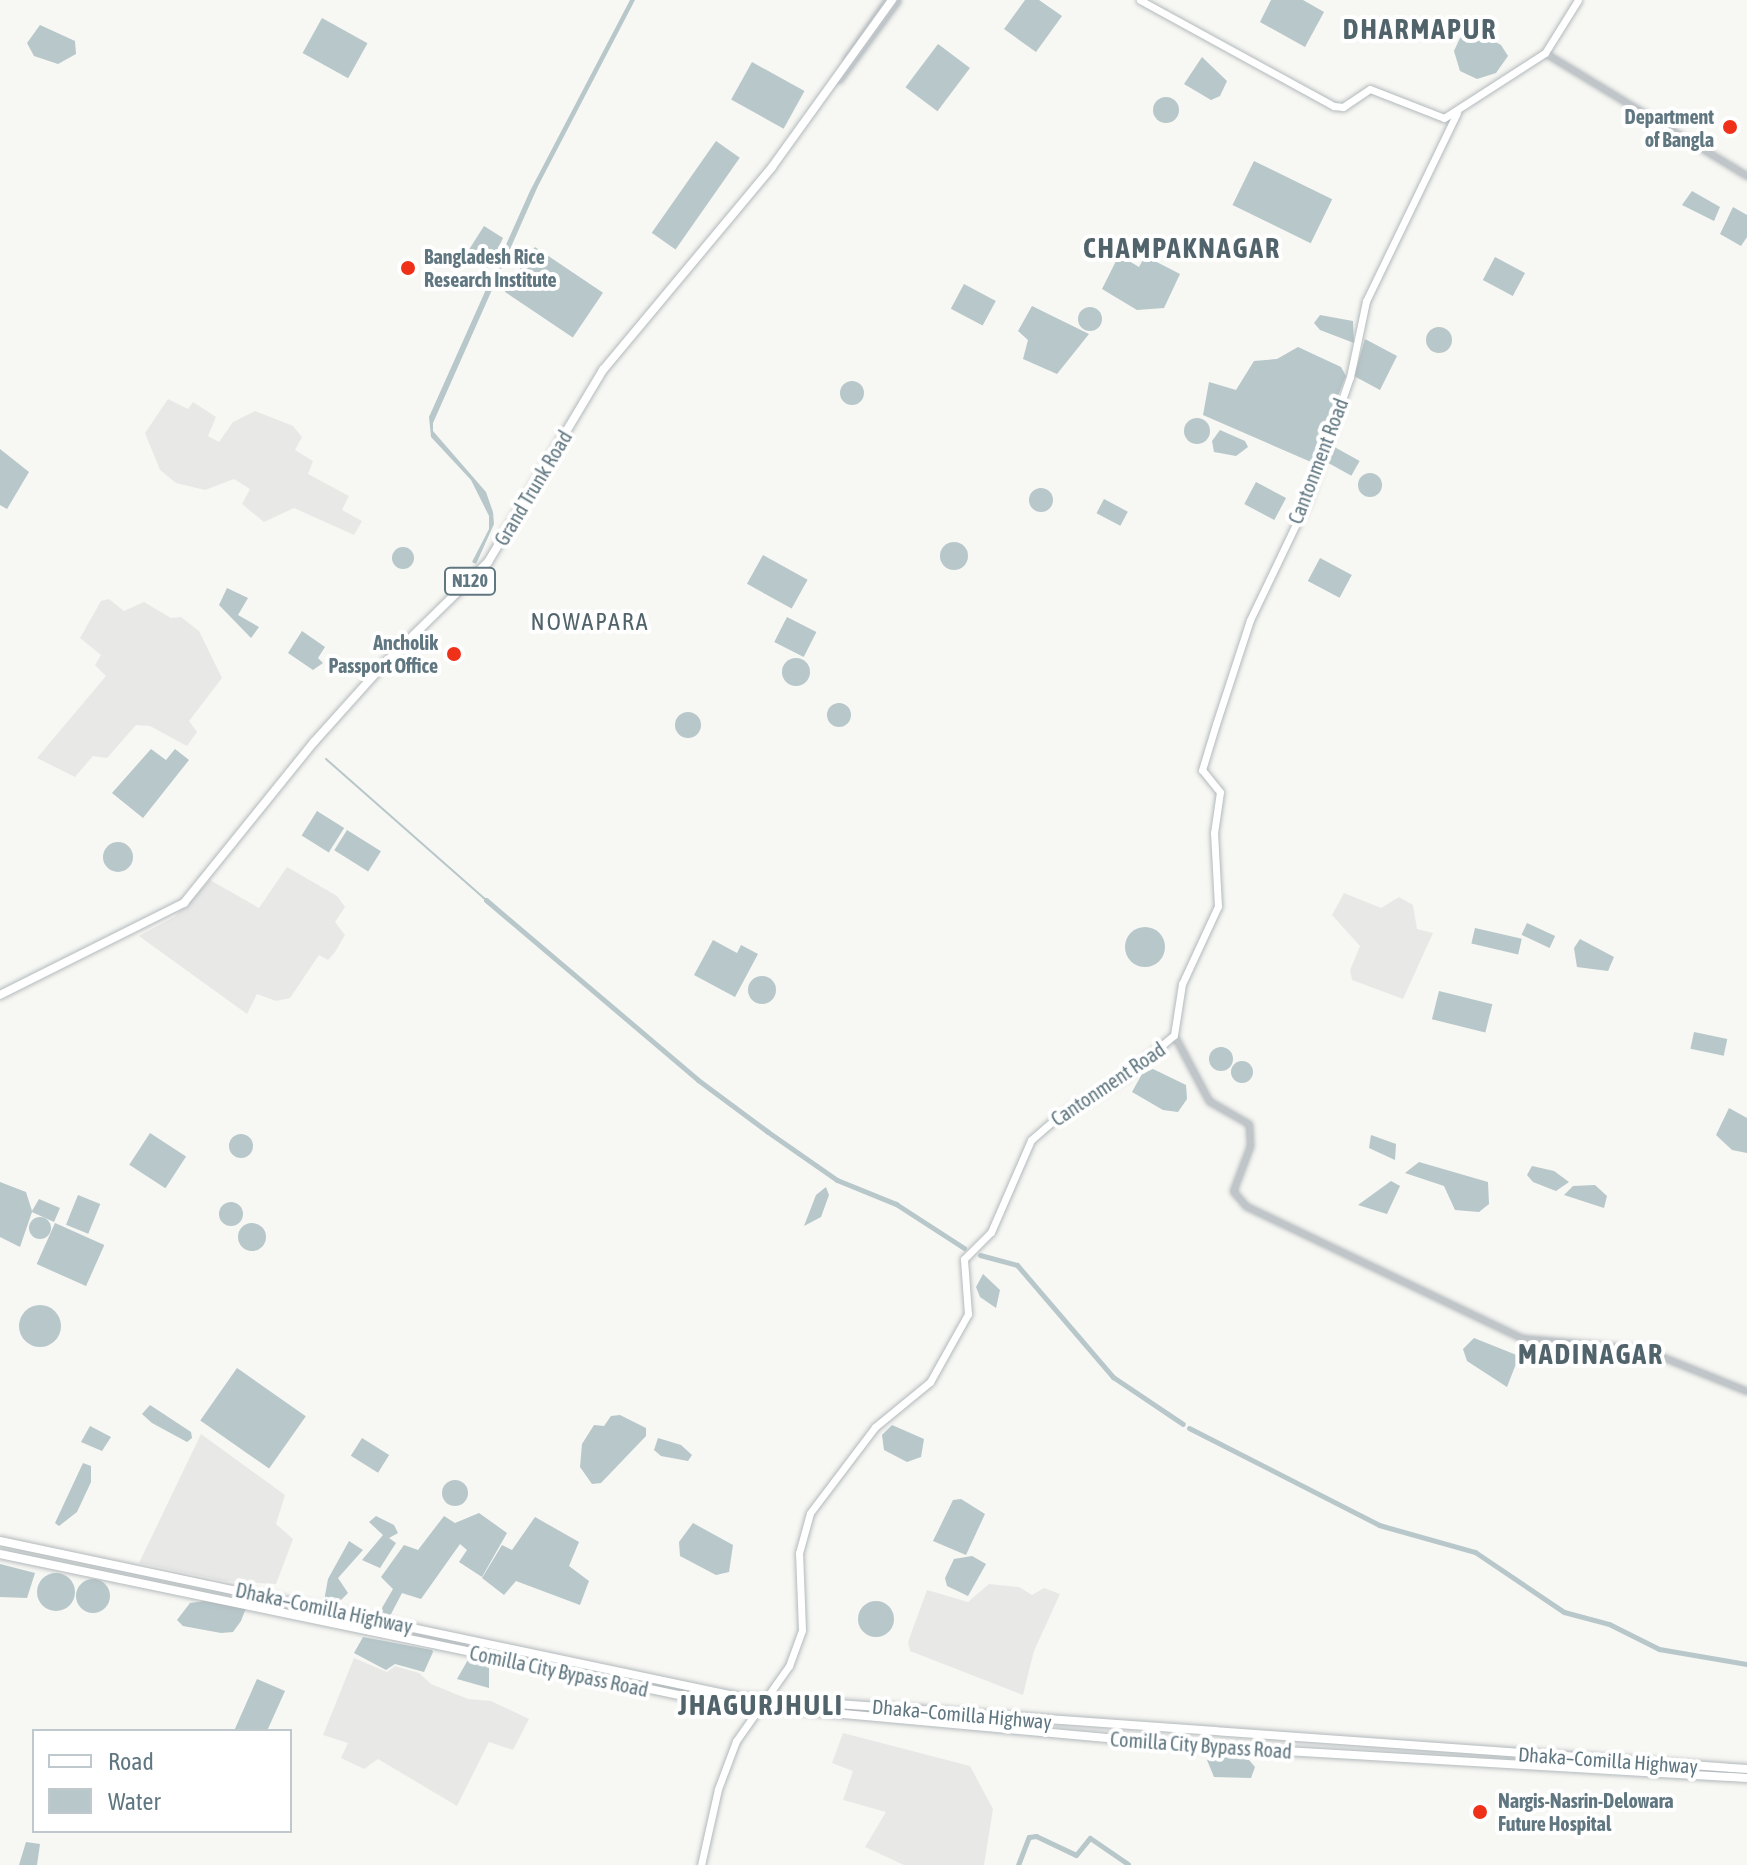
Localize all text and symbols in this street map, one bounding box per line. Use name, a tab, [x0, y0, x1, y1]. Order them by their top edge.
district label: DHARMAPUR	[1343, 12, 1497, 46]
place label: Department of Bangla	[1625, 104, 1714, 151]
marker: Department of Bangla	[1721, 118, 1739, 136]
district label: CHAMPAKNAGAR	[1083, 231, 1281, 265]
place label: Bangladesh Rice Research Institute	[424, 244, 557, 291]
marker: Bangladesh Rice Research Institute	[399, 259, 417, 277]
street label: Cantonment Road	[1283, 395, 1353, 527]
street label: Grand Trunk Road	[489, 426, 577, 550]
road number: N120	[444, 567, 496, 595]
district label: NOWAPARA	[531, 608, 649, 636]
place label: Ancholik Passport Office	[329, 630, 438, 677]
marker: Ancholik Passport Office	[445, 645, 463, 663]
street label: Cantonment Road	[1046, 1037, 1170, 1131]
district label: MADINAGAR	[1518, 1337, 1664, 1371]
street label: Dhaka–Comilla Highway	[233, 1578, 415, 1638]
street label: Comilla City Bypass Road	[468, 1640, 650, 1702]
district label: JHAGURJHULI	[678, 1688, 844, 1722]
street label: Dhaka–Comilla Highway	[871, 1694, 1053, 1734]
street label: Comilla City Bypass Road	[1109, 1727, 1293, 1763]
legend	[32, 1729, 292, 1833]
street label: Dhaka–Comilla Highway	[1517, 1742, 1699, 1778]
text: Road	[108, 1748, 154, 1775]
text: Water	[108, 1788, 161, 1815]
place label: Nargis-Nasrin-Delowara Future Hospital	[1498, 1788, 1673, 1835]
marker: Nargis-Nasrin-Delowara Future Hospital	[1469, 1801, 1491, 1823]

